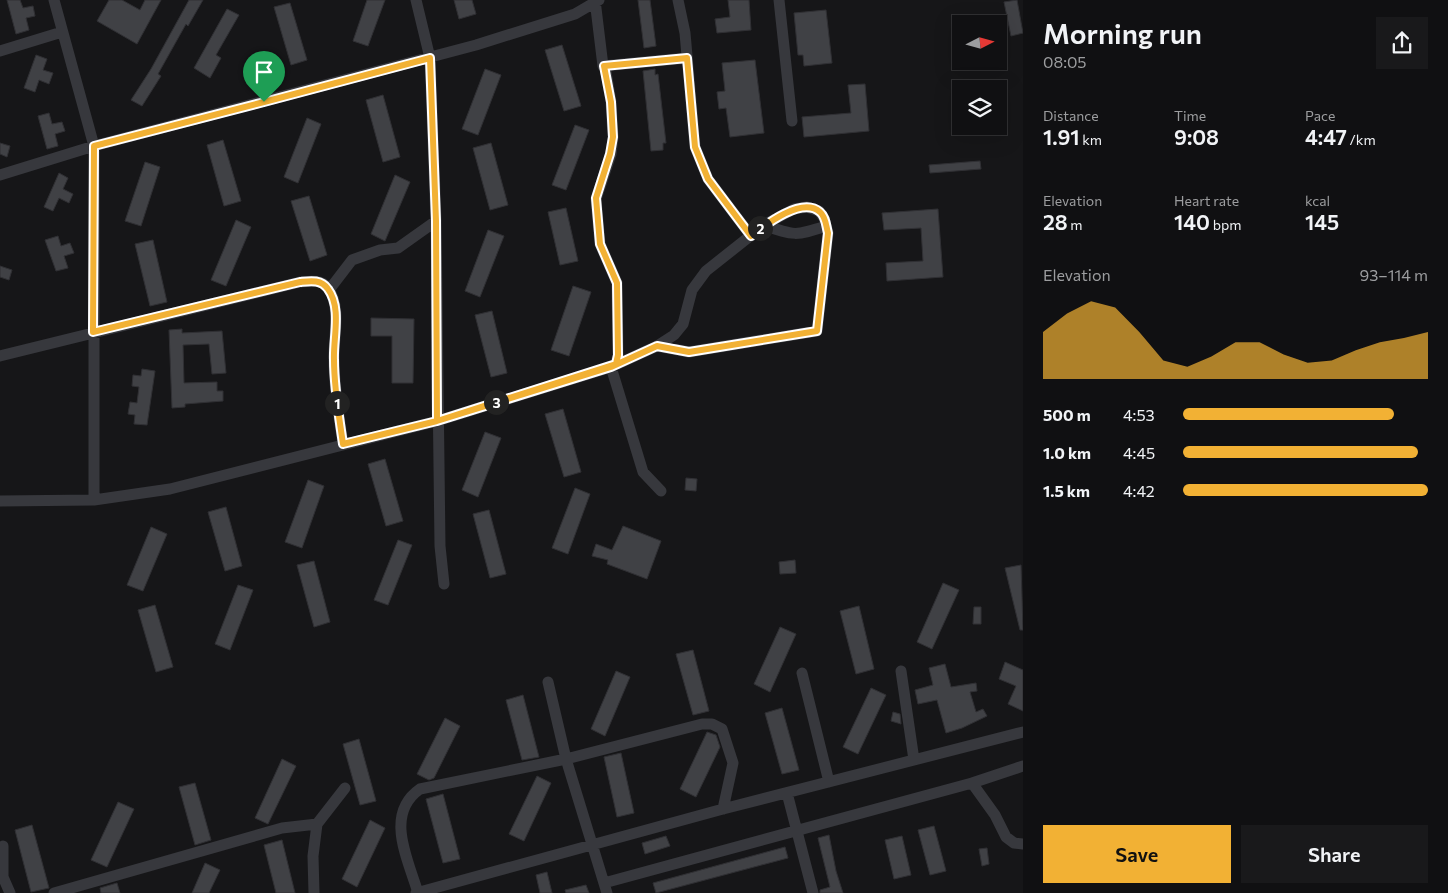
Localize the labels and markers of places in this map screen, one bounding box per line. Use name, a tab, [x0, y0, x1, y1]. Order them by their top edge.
pin	[243, 51, 285, 102]
pin: 2	[748, 216, 772, 240]
pin: 1	[324, 390, 350, 416]
pin: 3	[484, 390, 508, 414]

